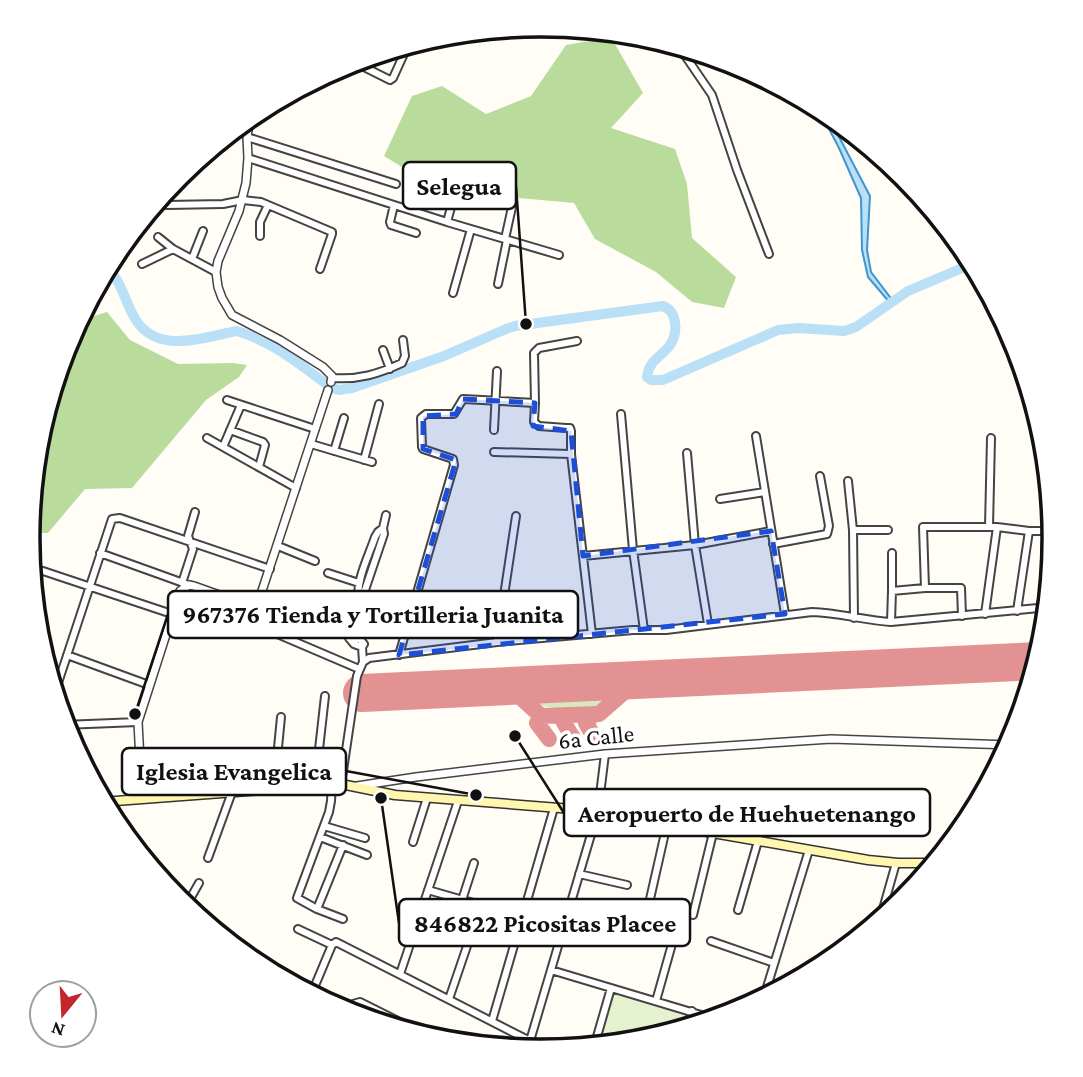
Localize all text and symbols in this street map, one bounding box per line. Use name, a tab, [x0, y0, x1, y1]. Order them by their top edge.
callout: Selegua	[403, 162, 516, 209]
text: Selegua	[416, 172, 502, 201]
callout: 967376 Tienda y Tortilleria Juanita	[168, 591, 578, 638]
text: 967376 Tienda y Tortilleria Juanita	[182, 600, 564, 629]
street label: 6a Calle	[557, 719, 635, 754]
callout: Iglesia Evangelica	[122, 748, 346, 795]
text: Iglesia Evangelica	[136, 757, 332, 786]
callout: Aeropuerto de Huehuetenango	[564, 789, 930, 836]
text: Aeropuerto de Huehuetenango	[577, 799, 916, 828]
callout: 846822 Picositas Placee	[399, 899, 690, 946]
text: 846822 Picositas Placee	[414, 909, 676, 938]
north arrow	[28, 979, 98, 1049]
text: N	[48, 1018, 67, 1042]

